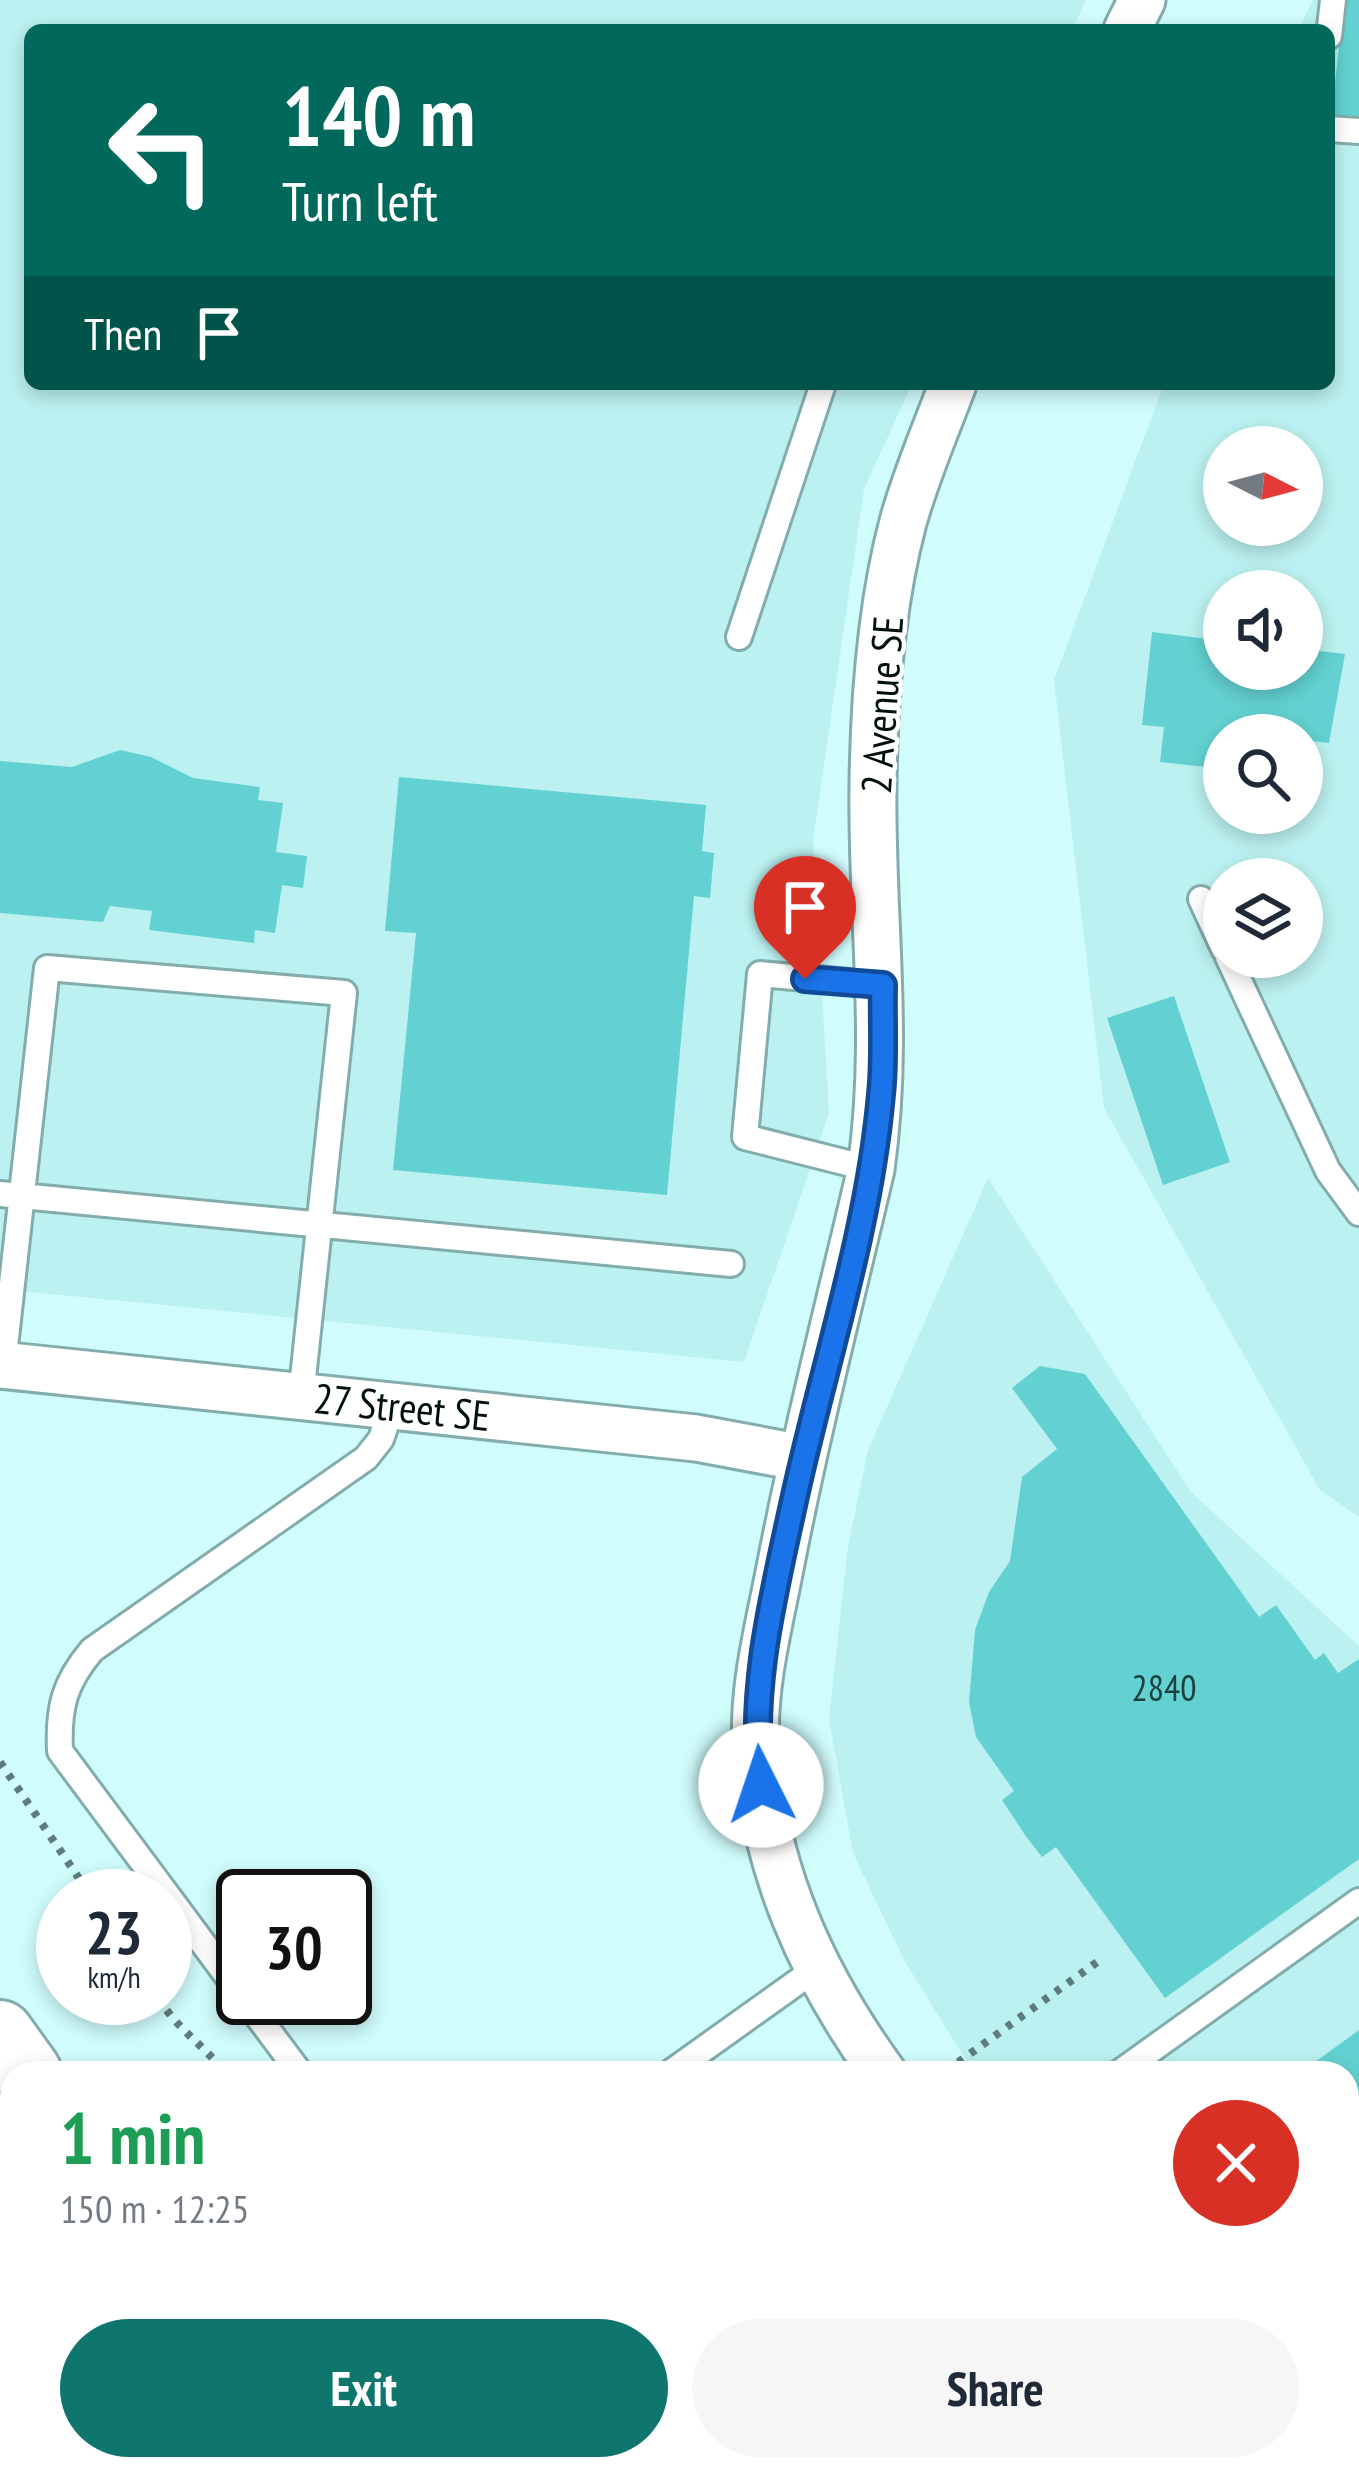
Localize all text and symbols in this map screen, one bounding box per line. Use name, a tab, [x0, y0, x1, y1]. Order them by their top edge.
text: 140 m	[282, 60, 475, 169]
icon: left	[84, 72, 240, 228]
text: Turn left	[282, 166, 438, 236]
icon: arrive	[186, 300, 252, 366]
text: Then	[84, 304, 162, 362]
north arrow	[1203, 426, 1323, 546]
map controls	[1203, 426, 1323, 978]
button: sound	[1203, 570, 1323, 690]
street label: 2 Avenue SE	[848, 614, 915, 796]
button: search	[1203, 714, 1323, 834]
pin	[754, 856, 856, 979]
button: layers	[1203, 858, 1323, 978]
icon: arrive	[772, 874, 838, 940]
street label: 27 Street SE	[311, 1370, 493, 1443]
house number: 2840	[1132, 1664, 1196, 1711]
position arrow	[698, 1722, 824, 1848]
speed limit sign: 30	[216, 1869, 372, 2025]
text: 23	[85, 1893, 143, 1971]
text: km/h	[87, 1957, 141, 1996]
text: 1 min	[60, 2091, 205, 2184]
button: close	[1173, 2100, 1299, 2226]
text: 150 m · 12:25	[60, 2183, 249, 2234]
button: Exit	[60, 2319, 668, 2457]
button: Share	[692, 2319, 1299, 2457]

